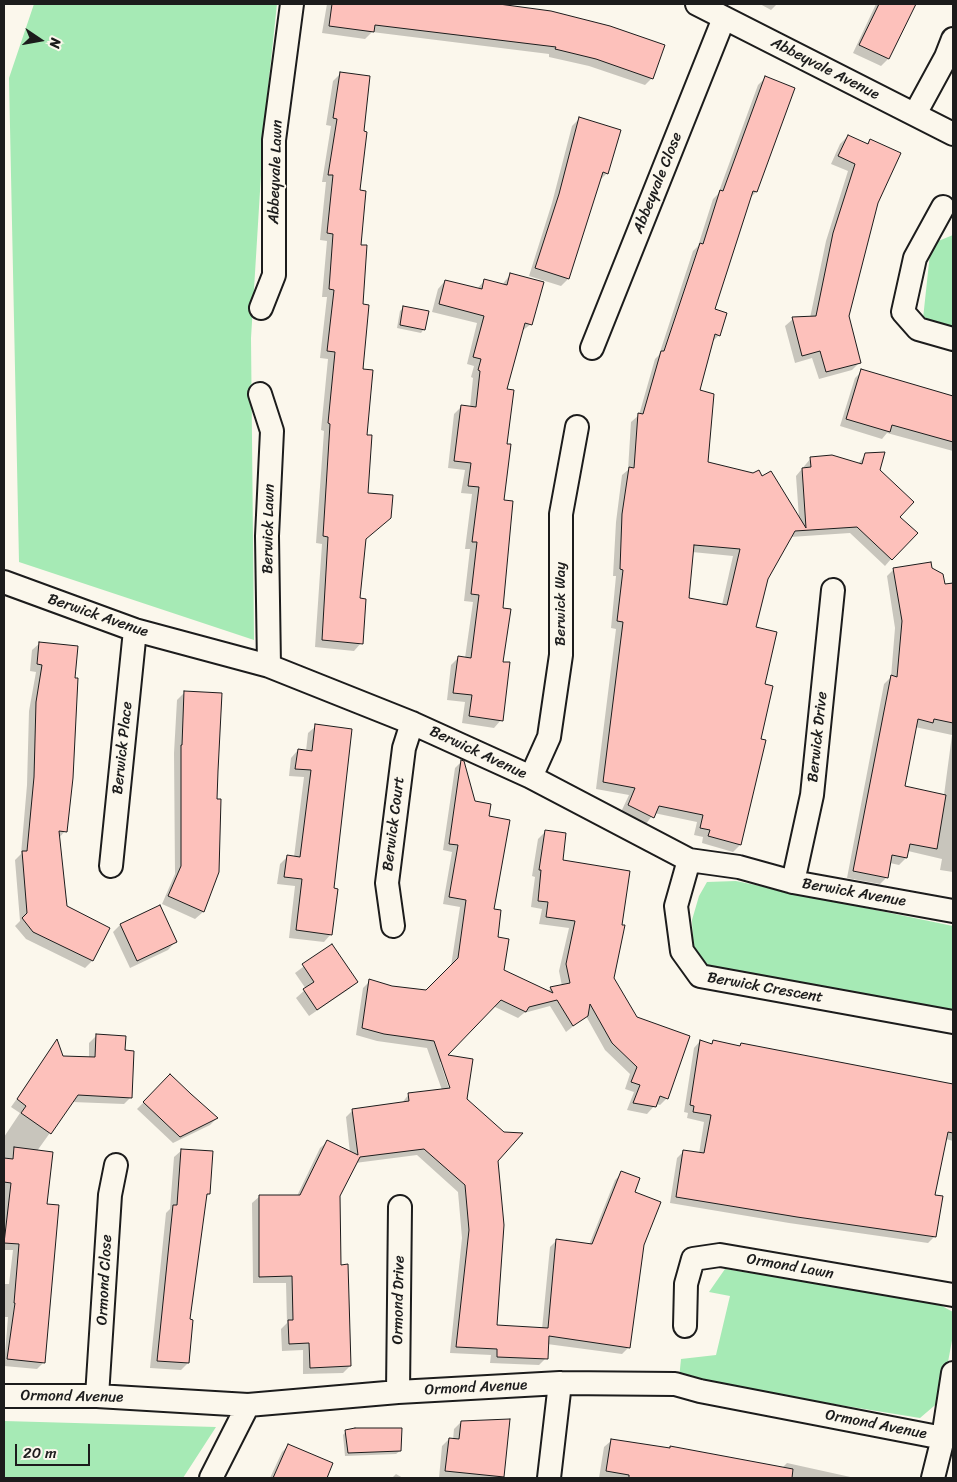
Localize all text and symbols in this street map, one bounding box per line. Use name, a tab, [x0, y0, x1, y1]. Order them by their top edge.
north arrow	[15, 15, 65, 65]
street label: Abbeyvale Avenue	[768, 34, 882, 104]
text: N	[42, 36, 68, 51]
street label: Abbeyvale Lawn	[265, 120, 287, 224]
street label: Abbeyvale Close	[630, 130, 686, 236]
street label: Berwick Lawn	[259, 484, 279, 574]
street label: Berwick Way	[552, 562, 570, 646]
street label: Berwick Avenue	[45, 590, 151, 642]
street label: Berwick Drive	[804, 691, 832, 783]
street label: Berwick Place	[109, 701, 137, 795]
street label: Berwick Avenue	[427, 723, 529, 783]
street label: Berwick Court	[379, 776, 409, 872]
street label: Berwick Avenue	[801, 875, 907, 911]
street label: Berwick Crescent	[706, 969, 824, 1007]
street label: Ormond Close	[94, 1234, 116, 1326]
street label: Ormond Lawn	[745, 1251, 835, 1283]
street label: Ormond Drive	[389, 1255, 409, 1345]
street label: Ormond Avenue	[424, 1376, 528, 1400]
street label: Ormond Avenue	[20, 1387, 124, 1407]
street label: Ormond Avenue	[824, 1406, 928, 1444]
scale bar	[18, 1434, 92, 1466]
text: 20 m	[23, 1440, 57, 1466]

